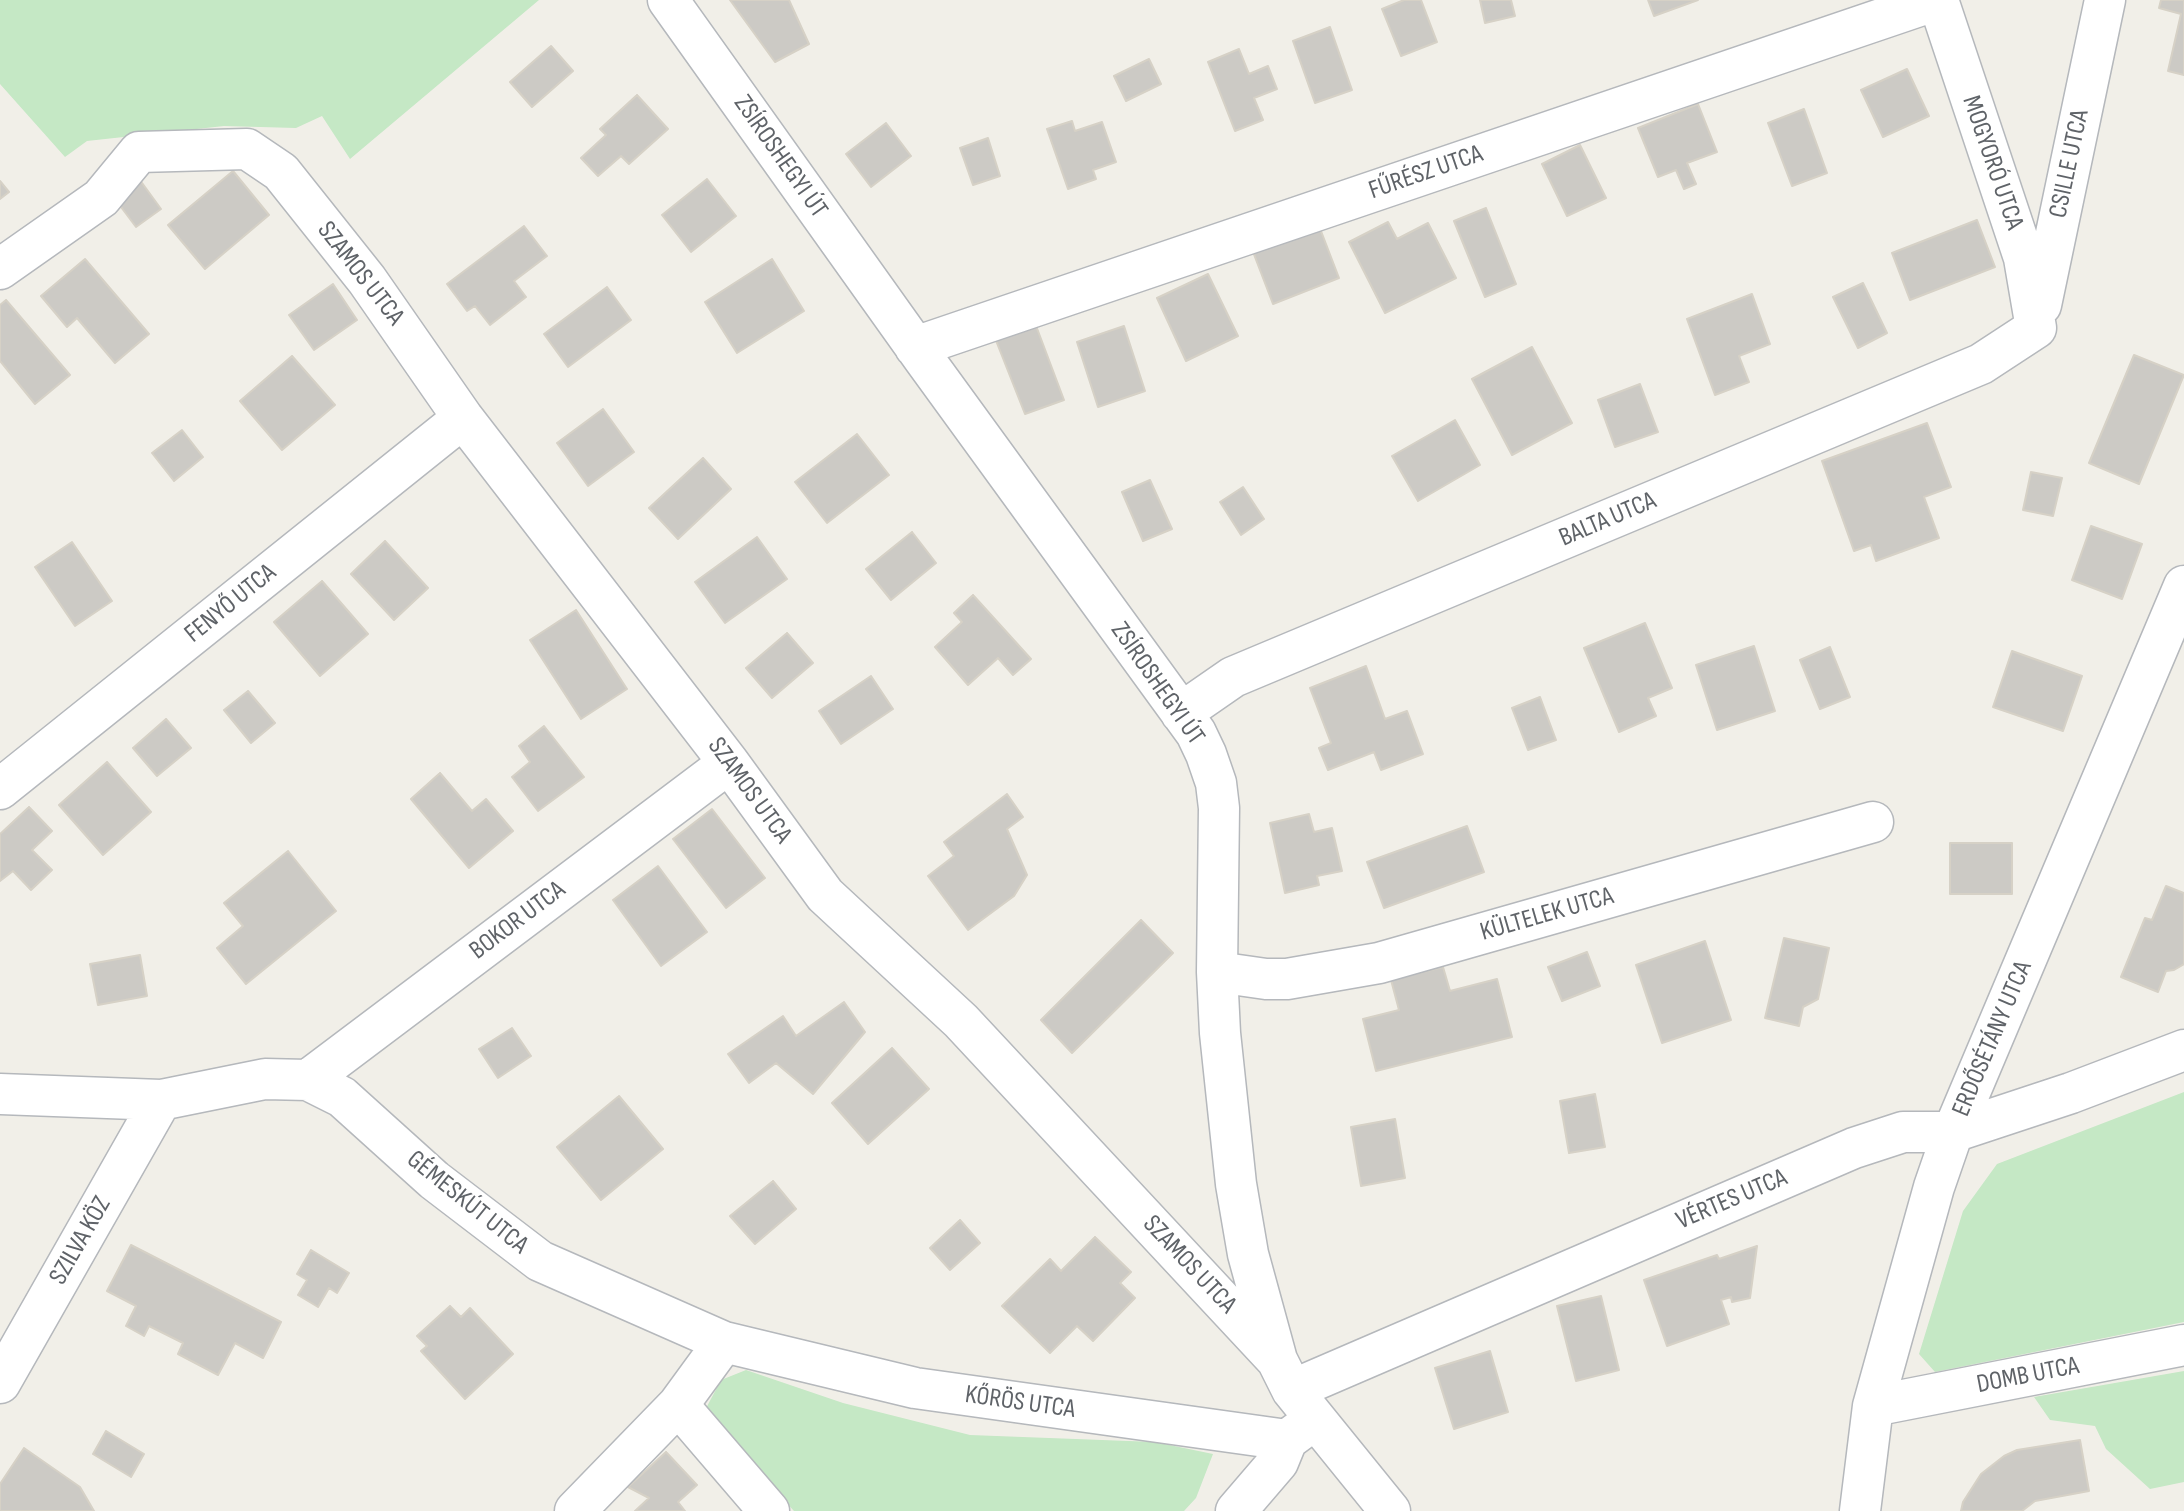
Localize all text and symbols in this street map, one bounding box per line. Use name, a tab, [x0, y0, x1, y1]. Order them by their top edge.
street label: ZSÍROSHEGYI ÚT	[726, 90, 834, 224]
street label: MOGYORÓ UTCA	[1955, 92, 2029, 234]
street label: CSILLE UTCA	[2043, 107, 2097, 221]
street label: FŰRÉSZ UTCA	[1365, 139, 1487, 207]
street label: SZAMOS UTCA	[310, 216, 410, 332]
street label: BALTA UTCA	[1555, 486, 1661, 554]
street label: FENYŐ UTCA	[179, 558, 283, 650]
street label: ZSÍROSHEGYI ÚT	[1103, 617, 1211, 751]
street label: SZAMOS UTCA	[700, 732, 798, 850]
street label: BOKOR UTCA	[464, 875, 572, 967]
street label: KÜLTELEK UTCA	[1477, 881, 1617, 949]
street label: ERDŐSÉTÁNY UTCA	[1946, 957, 2040, 1121]
street label: GÉMESKÚT UTCA	[400, 1145, 534, 1261]
street label: VÉRTES UTCA	[1672, 1163, 1792, 1237]
street label: SZILVA KÖZ	[43, 1191, 119, 1291]
street label: SZAMOS UTCA	[1136, 1209, 1242, 1321]
street label: DOMB UTCA	[1974, 1351, 2082, 1401]
street label: KŐRÖS UTCA	[963, 1380, 1077, 1426]

